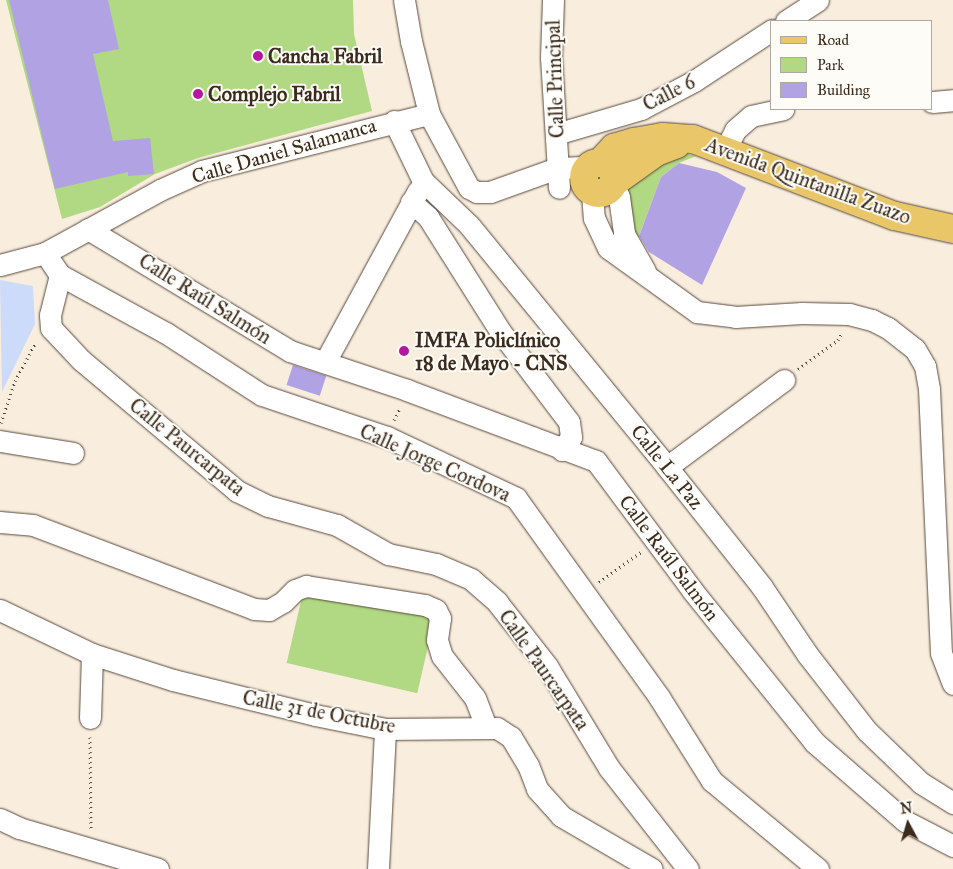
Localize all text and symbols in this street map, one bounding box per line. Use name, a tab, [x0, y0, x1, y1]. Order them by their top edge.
street label: Calle Principal	[541, 19, 569, 139]
legend	[770, 20, 933, 110]
text: Road	[817, 31, 849, 49]
place label: Cancha Fabril	[268, 44, 382, 68]
marker: Cancha Fabril	[252, 50, 264, 62]
text: Park	[817, 56, 844, 74]
street label: Calle 6	[639, 70, 699, 116]
text: Building	[817, 81, 870, 99]
place label: Complejo Fabril	[208, 82, 341, 106]
marker: Complejo Fabril	[192, 88, 204, 100]
street label: Calle Daniel Salamanca	[189, 113, 379, 189]
street label: Avenida Quintanilla Zuazo	[702, 133, 914, 229]
street label: Calle Raúl Salmón	[134, 249, 276, 349]
place label: IMFA Policlínico 18 de Mayo - CNS	[415, 328, 568, 375]
marker: IMFA Policlínico 18 de Mayo - CNS	[397, 344, 411, 358]
street label: Calle Paurcarpata	[124, 393, 250, 501]
street label: Calle Jorge Cordova	[356, 419, 514, 507]
street label: Calle La Paz	[626, 420, 708, 514]
street label: Calle Raúl Salmón	[614, 490, 724, 626]
street label: Calle Paurcarpata	[494, 605, 594, 735]
street label: Calle 31 de Octubre	[241, 685, 397, 739]
north arrow	[883, 799, 933, 849]
text: N	[900, 800, 913, 818]

